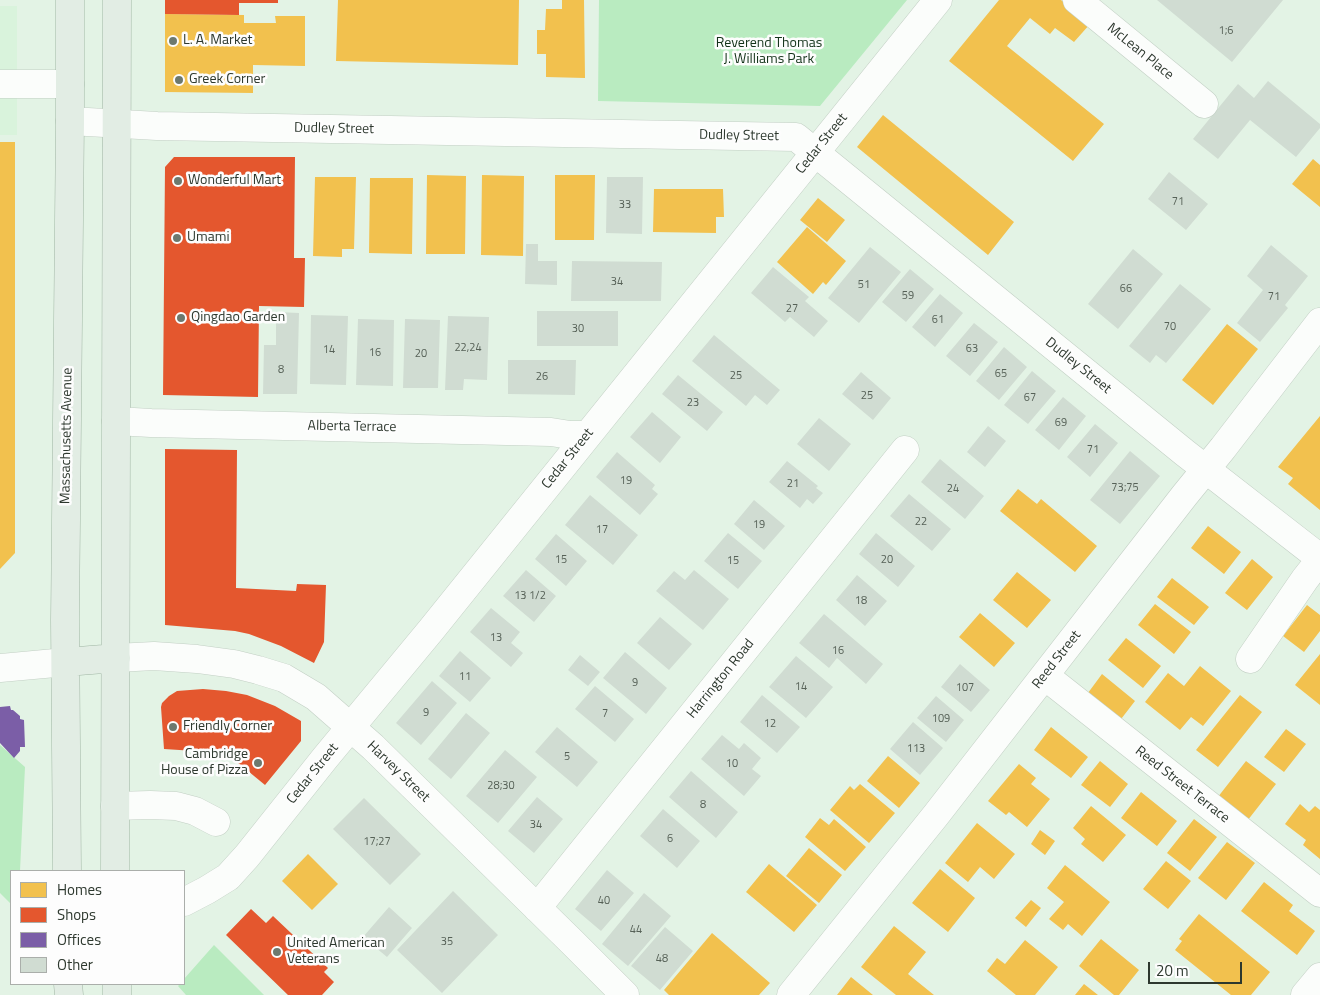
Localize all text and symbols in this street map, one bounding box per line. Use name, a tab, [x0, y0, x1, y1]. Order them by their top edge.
street label: McLean Place	[1103, 20, 1177, 84]
house number: 1;6	[1218, 24, 1234, 38]
place label: L. A. Market	[183, 33, 252, 49]
marker: L. A. Market	[167, 35, 179, 47]
park label: Reverend Thomas J. Williams Park	[716, 36, 822, 68]
place label: Greek Corner	[189, 72, 265, 88]
marker: Greek Corner	[173, 74, 185, 86]
street label: Cedar Street	[793, 110, 851, 178]
street label: Dudley Street	[294, 120, 374, 138]
street label: Dudley Street	[699, 127, 779, 145]
place label: Wonderful Mart	[188, 173, 281, 189]
marker: Wonderful Mart	[172, 175, 184, 187]
house number: 71	[1172, 195, 1184, 209]
house number: 33	[619, 198, 631, 212]
place label: Umami	[187, 230, 230, 246]
marker: Umami	[171, 232, 183, 244]
house number: 34	[611, 275, 623, 289]
house number: 51	[858, 278, 870, 292]
house number: 66	[1120, 282, 1132, 296]
house number: 59	[902, 289, 914, 303]
house number: 71	[1268, 290, 1280, 304]
house number: 27	[786, 302, 798, 316]
place label: Qingdao Garden	[191, 310, 285, 326]
marker: Qingdao Garden	[175, 312, 187, 324]
house number: 61	[932, 313, 944, 327]
house number: 70	[1164, 320, 1176, 334]
house number: 30	[572, 322, 584, 336]
street label: Dudley Street	[1042, 334, 1114, 398]
house number: 22,24	[454, 341, 482, 355]
house number: 63	[966, 342, 978, 356]
house number: 14	[323, 343, 335, 357]
house number: 16	[369, 346, 381, 360]
house number: 20	[415, 347, 427, 361]
house number: 8	[278, 363, 284, 377]
house number: 65	[995, 367, 1007, 381]
street label: Massachusetts Avenue	[57, 368, 77, 504]
house number: 25	[730, 369, 742, 383]
house number: 26	[536, 370, 548, 384]
house number: 25	[861, 389, 873, 403]
house number: 67	[1024, 391, 1036, 405]
house number: 23	[687, 396, 699, 410]
house number: 69	[1055, 416, 1067, 430]
street label: Alberta Terrace	[307, 418, 397, 436]
street label: Cedar Street	[539, 425, 597, 493]
house number: 71	[1087, 443, 1099, 457]
house number: 19	[620, 474, 632, 488]
house number: 21	[787, 477, 799, 491]
house number: 73;75	[1111, 481, 1139, 495]
house number: 24	[947, 482, 959, 496]
house number: 22	[915, 515, 927, 529]
house number: 19	[753, 518, 765, 532]
house number: 17	[596, 523, 608, 537]
house number: 15	[555, 553, 567, 567]
house number: 20	[881, 553, 893, 567]
house number: 15	[727, 554, 739, 568]
house number: 13 1/2	[514, 589, 546, 603]
house number: 18	[855, 594, 867, 608]
street label: Reed Street	[1029, 628, 1085, 692]
house number: 13	[490, 631, 502, 645]
street label: Harrington Road	[684, 636, 758, 722]
house number: 16	[832, 644, 844, 658]
house number: 11	[459, 670, 471, 684]
house number: 9	[632, 676, 638, 690]
house number: 14	[795, 680, 807, 694]
house number: 107	[956, 681, 974, 695]
house number: 9	[423, 706, 429, 720]
house number: 7	[602, 707, 608, 721]
house number: 109	[932, 712, 950, 726]
house number: 12	[764, 717, 776, 731]
place label: Friendly Corner	[183, 719, 272, 735]
marker: Friendly Corner	[167, 721, 179, 733]
street label: Harvey Street	[363, 738, 433, 806]
street label: Cedar Street	[284, 740, 342, 808]
house number: 113	[907, 742, 925, 756]
street label: Reed Street Terrace	[1131, 743, 1233, 827]
place label: Cambridge House of Pizza	[161, 747, 248, 780]
house number: 5	[564, 750, 570, 764]
marker: Cambridge House of Pizza	[252, 757, 264, 769]
house number: 10	[726, 757, 738, 771]
house number: 28;30	[487, 779, 515, 793]
house number: 8	[700, 798, 706, 812]
house number: 34	[530, 818, 542, 832]
house number: 6	[667, 832, 673, 846]
house number: 17;27	[363, 835, 391, 849]
legend	[10, 870, 185, 985]
text: Homes	[57, 878, 102, 901]
house number: 40	[598, 894, 610, 908]
text: Shops	[57, 903, 96, 926]
house number: 44	[630, 923, 642, 937]
text: Offices	[57, 928, 101, 951]
house number: 35	[441, 935, 453, 949]
place label: United American Veterans	[287, 936, 385, 969]
marker: United American Veterans	[271, 946, 283, 958]
house number: 48	[656, 952, 668, 966]
scale bar	[1150, 952, 1244, 984]
text: Other	[57, 953, 93, 976]
text: 20 m	[1156, 959, 1189, 982]

